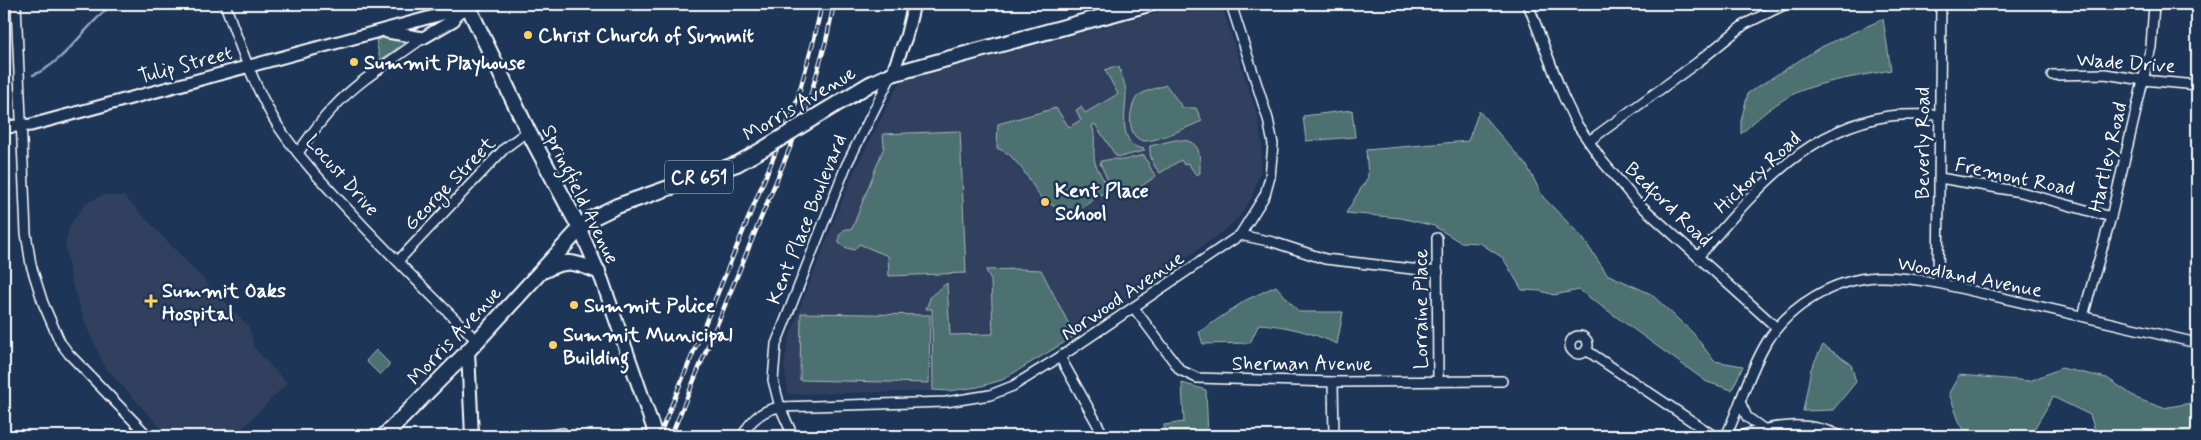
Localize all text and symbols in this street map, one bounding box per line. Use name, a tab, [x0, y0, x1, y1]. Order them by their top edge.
place label: Christ Church of Summit	[538, 23, 754, 50]
marker: Christ Church of Summit	[522, 29, 534, 41]
street label: Tulip Street	[135, 40, 236, 91]
street label: Wade Drive	[2075, 47, 2177, 80]
place label: Summit Playhouse	[364, 50, 526, 77]
marker: Summit Playhouse	[348, 56, 360, 68]
street label: Morris Avenue	[738, 60, 861, 149]
street label: Beverly Road	[1910, 87, 1937, 199]
street label: Hartley Road	[2083, 100, 2134, 215]
street label: Springfield Avenue	[532, 121, 625, 270]
street label: Hickory Road	[1709, 126, 1807, 220]
street label: Locust Drive	[299, 129, 385, 223]
street label: Kent Place Boulevard	[761, 130, 854, 309]
street label: George Street	[398, 131, 503, 238]
street label: Fremont Road	[1952, 152, 2077, 203]
street label: Bedford Road	[1617, 156, 1718, 255]
road number: CR 651	[665, 160, 733, 193]
place label: Kent Place School	[1055, 178, 1149, 228]
marker: Kent Place School	[1039, 196, 1051, 208]
street label: Norwood Avenue	[1056, 245, 1190, 348]
street label: Lorraine Place	[1408, 249, 1435, 369]
street label: Woodland Avenue	[1895, 250, 2045, 305]
place label: Summit Oaks Hospital	[162, 278, 286, 328]
street label: Morris Avenue	[402, 280, 508, 392]
place label: Summit Police	[584, 293, 715, 320]
marker: Summit Oaks Hospital	[144, 294, 158, 308]
marker: Summit Police	[568, 299, 580, 311]
place label: Summit Municipal Building	[563, 322, 732, 374]
marker: Summit Municipal Building	[547, 339, 559, 351]
street label: Sherman Avenue	[1232, 351, 1372, 378]

